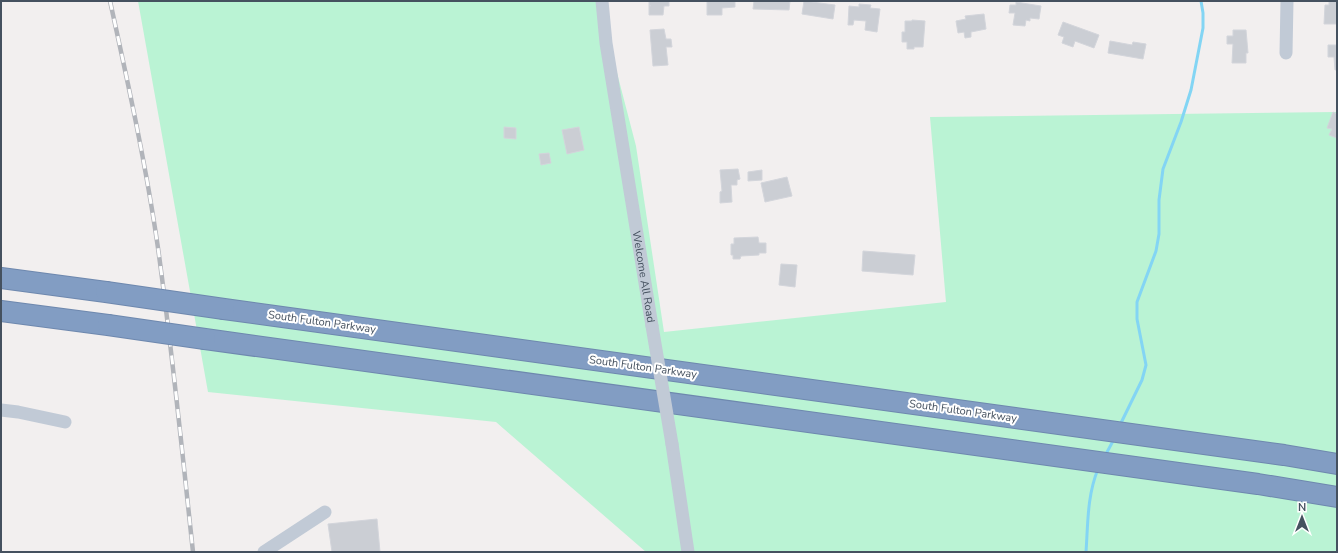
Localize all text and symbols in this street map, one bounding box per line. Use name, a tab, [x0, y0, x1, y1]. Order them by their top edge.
street label: Welcome All Road	[629, 230, 659, 324]
street label: South Fulton Parkway	[267, 307, 377, 337]
street label: South Fulton Parkway	[588, 352, 698, 382]
street label: South Fulton Parkway	[908, 396, 1018, 426]
north arrow	[1282, 497, 1322, 537]
text: N	[1298, 500, 1306, 515]

